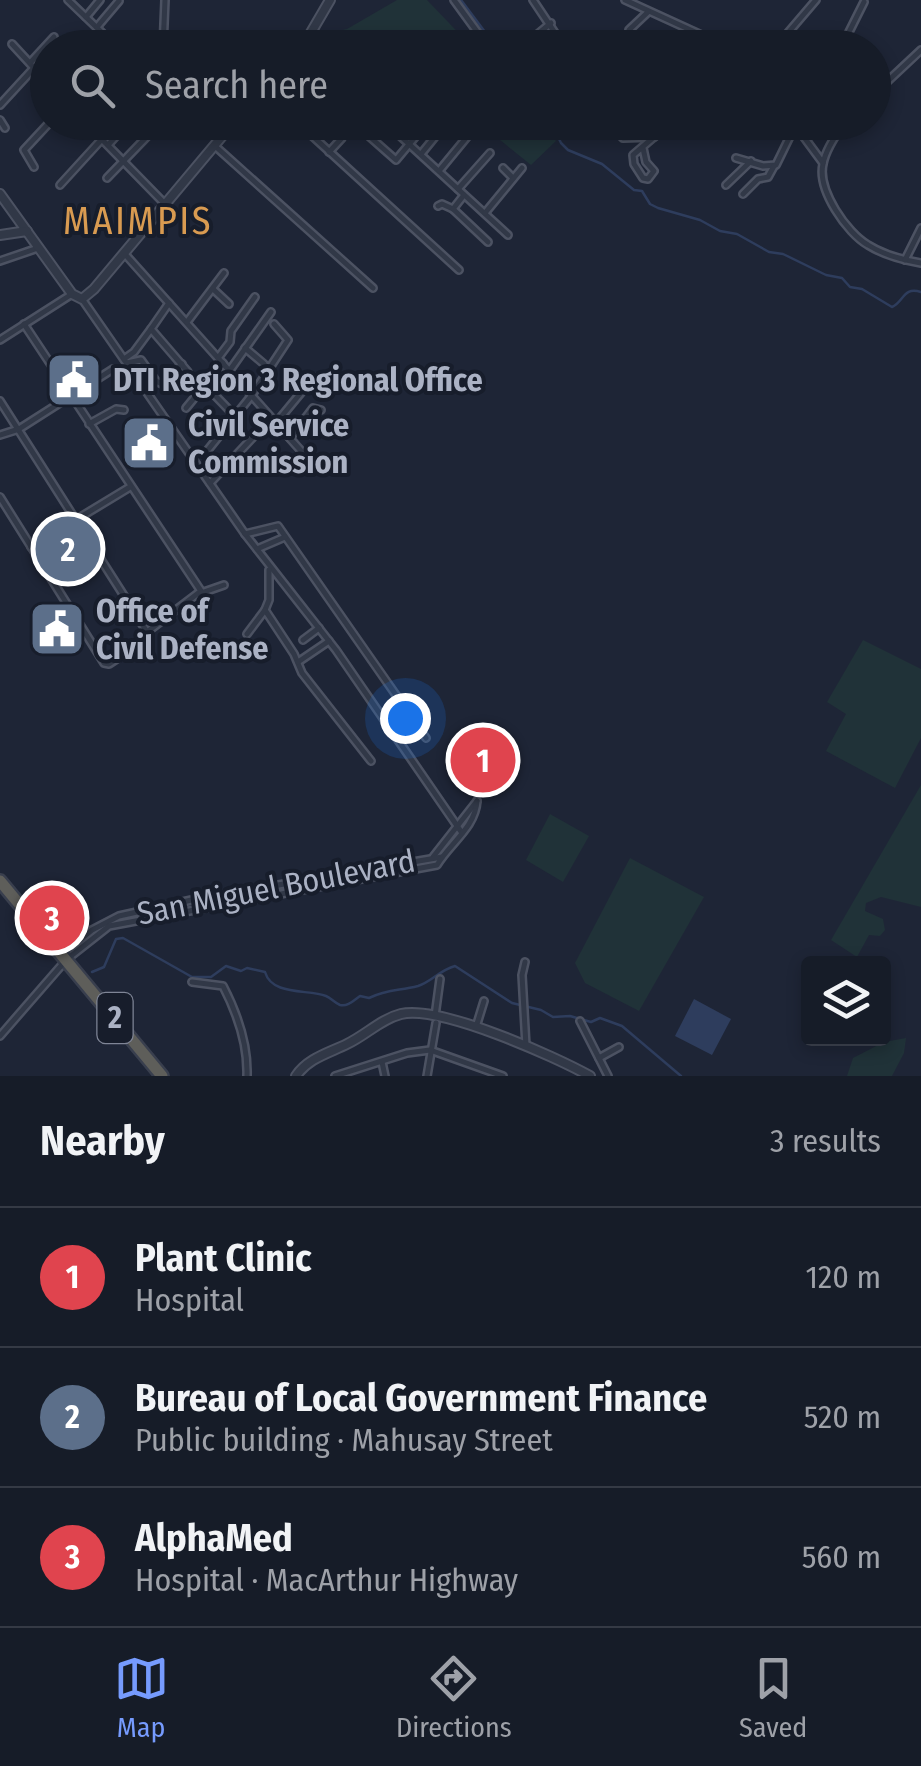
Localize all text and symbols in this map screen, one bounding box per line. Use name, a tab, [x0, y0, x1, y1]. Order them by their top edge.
search box	[30, 30, 891, 140]
icon: search	[65, 58, 120, 113]
text: Search here	[145, 62, 328, 108]
district label: MAIMPIS	[63, 198, 213, 244]
public building icon: DTI Region 3 Regional Office	[44, 350, 104, 410]
place label: DTI Region 3 Regional Office	[113, 361, 483, 399]
place label: Civil Service Commission	[188, 406, 349, 481]
public building icon: Civil Service Commission	[119, 413, 179, 473]
pin: 2	[36, 512, 100, 586]
place label: Office of Civil Defense	[96, 592, 268, 667]
public building icon: Office of Civil Defense	[27, 599, 87, 659]
your location	[380, 693, 431, 744]
pin: 1	[450, 722, 516, 798]
street label: San Miguel Boulevard	[134, 841, 418, 933]
pin: 3	[20, 880, 84, 956]
map controls	[801, 956, 891, 1046]
button: layers	[801, 956, 891, 1046]
road number: 2	[98, 993, 132, 1043]
text: Nearby	[40, 1116, 165, 1166]
text: 3 results	[770, 1122, 881, 1160]
text: Plant Clinic	[135, 1235, 312, 1281]
text: 1	[66, 1258, 79, 1296]
text: 120 m	[806, 1258, 881, 1296]
text: Hospital	[135, 1281, 244, 1319]
text: Bureau of Local Government Finance	[135, 1375, 707, 1421]
text: 2	[65, 1398, 80, 1436]
text: 520 m	[804, 1398, 881, 1436]
text: Public building · Mahusay Street	[135, 1421, 553, 1459]
text: AlphaMed	[135, 1515, 293, 1561]
text: 3	[65, 1538, 80, 1576]
text: 560 m	[802, 1538, 881, 1576]
text: Hospital · MacArthur Highway	[135, 1561, 518, 1599]
tab: Map	[114, 1651, 169, 1744]
tab: Directions	[396, 1651, 512, 1744]
tab: Saved	[739, 1651, 807, 1744]

